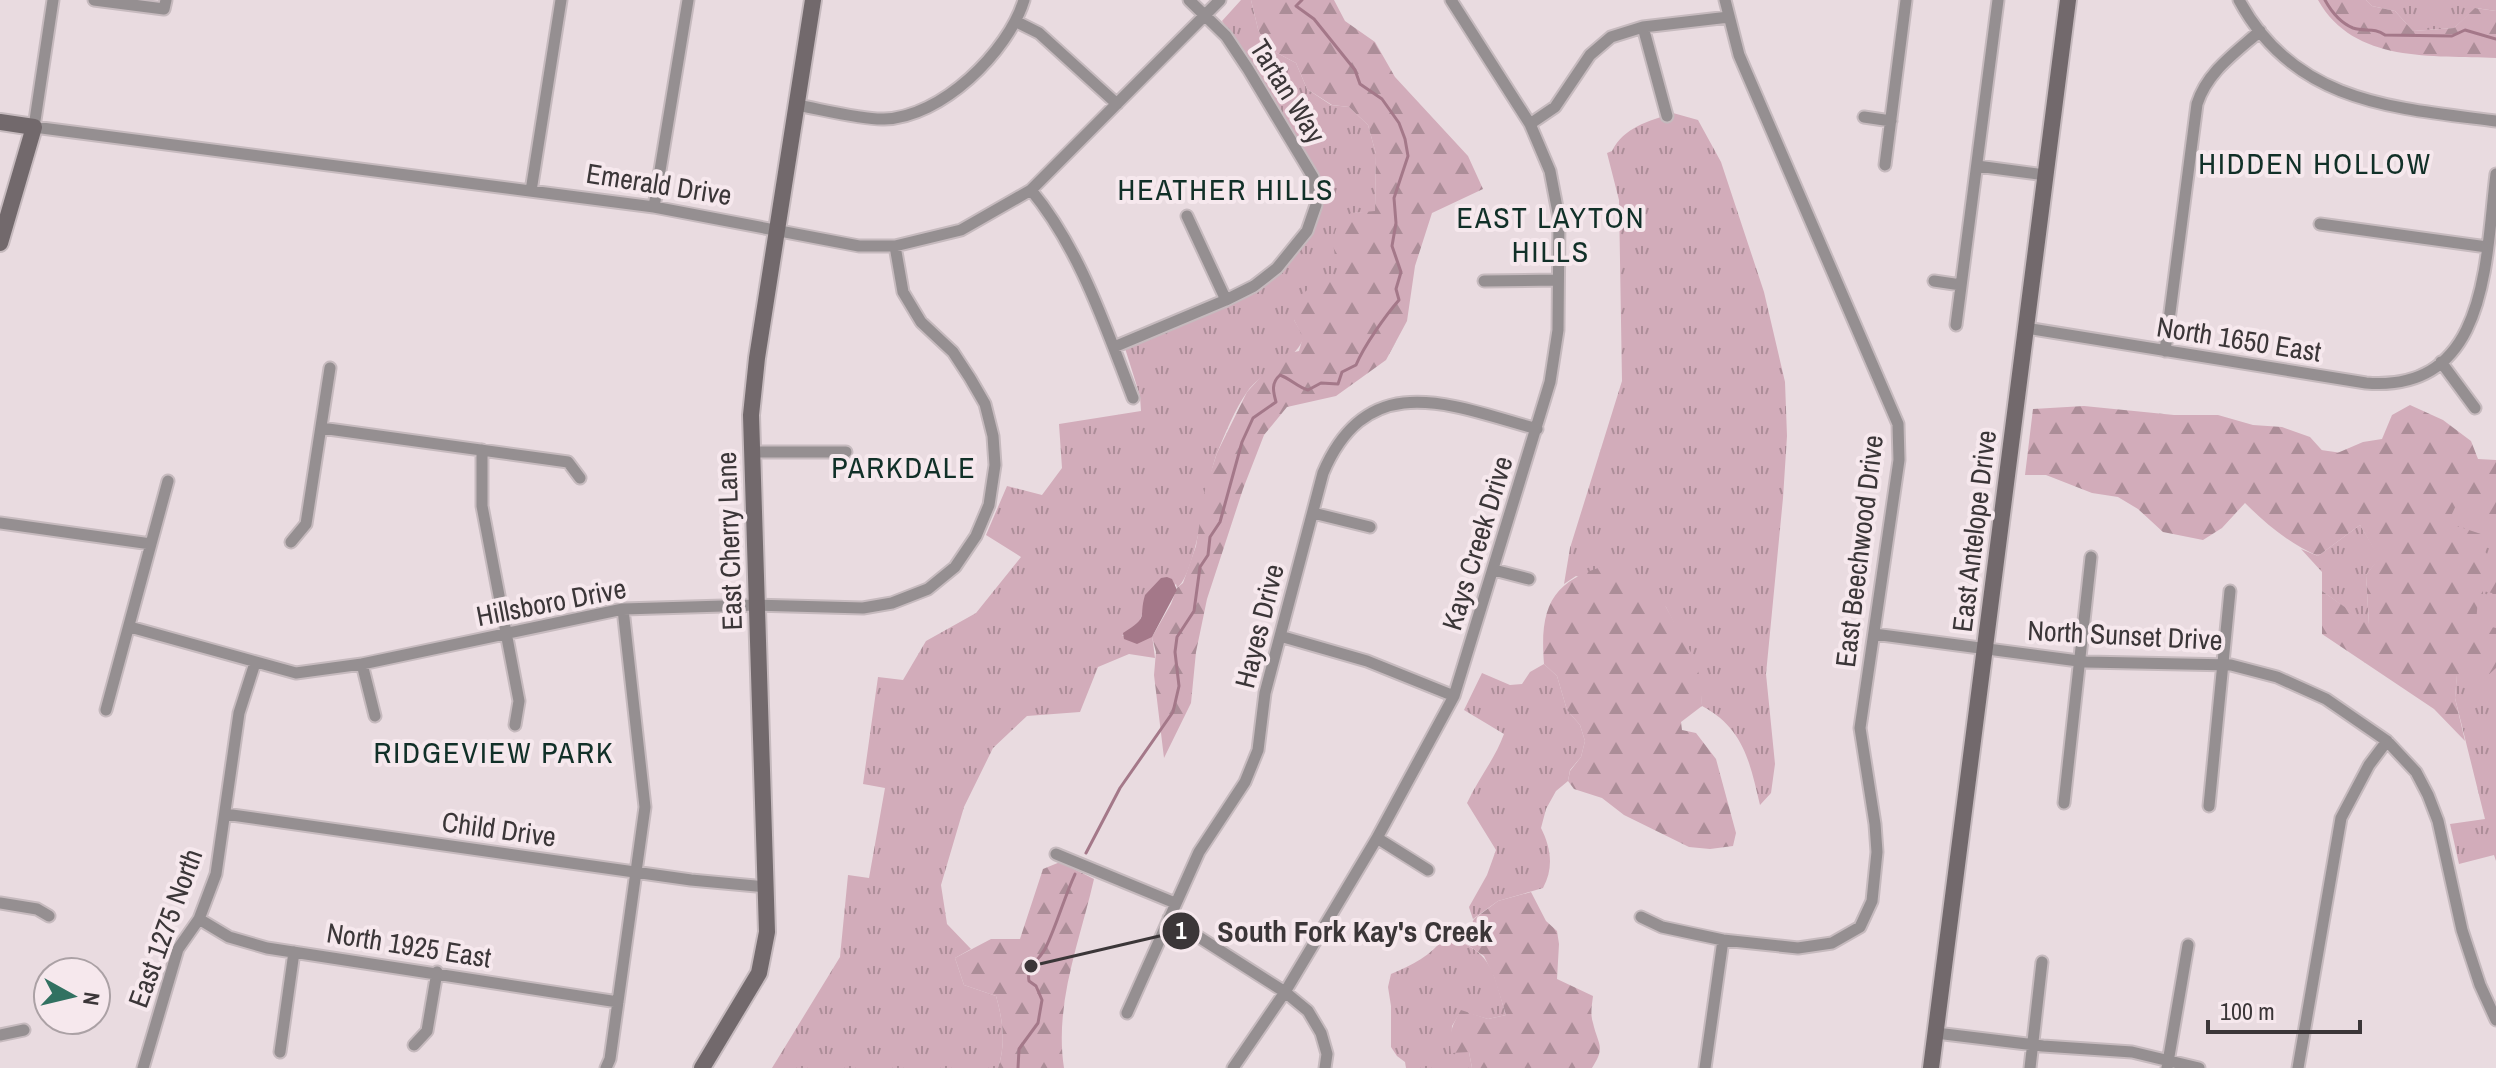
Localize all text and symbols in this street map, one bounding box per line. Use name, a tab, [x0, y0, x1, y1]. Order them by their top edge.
street label: Tartan Way	[1241, 32, 1335, 151]
district label: HIDDEN HOLLOW	[2198, 143, 2432, 183]
street label: Emerald Drive	[584, 154, 734, 214]
district label: HEATHER HILLS	[1118, 169, 1334, 209]
district label: EAST LAYTON HILLS	[1457, 197, 1645, 271]
street label: North 1650 East	[2154, 307, 2324, 371]
street label: East Antelope Drive	[1943, 428, 2005, 634]
street label: East Beechwood Drive	[1826, 433, 1892, 669]
district label: PARKDALE	[831, 447, 977, 487]
street label: East Cherry Lane	[707, 451, 751, 631]
street label: Kays Creek Drive	[1433, 451, 1521, 635]
street label: Hayes Drive	[1225, 560, 1293, 692]
street label: Hillsboro Drive	[473, 569, 629, 635]
street label: North Sunset Drive	[2027, 611, 2223, 659]
district label: RIDGEVIEW PARK	[374, 732, 614, 772]
street label: Child Drive	[439, 802, 559, 856]
street label: East 1275 North	[119, 844, 211, 1012]
callout: South Fork Kay's Creek	[1161, 904, 1508, 958]
text: South Fork Kay's Creek	[1217, 911, 1493, 951]
street label: North 1925 East	[324, 913, 494, 977]
text: 1	[1176, 914, 1187, 946]
north arrow	[32, 956, 112, 1036]
scale bar	[2208, 984, 2360, 1034]
text: N	[76, 990, 108, 1007]
text: 100 m	[2220, 995, 2275, 1027]

